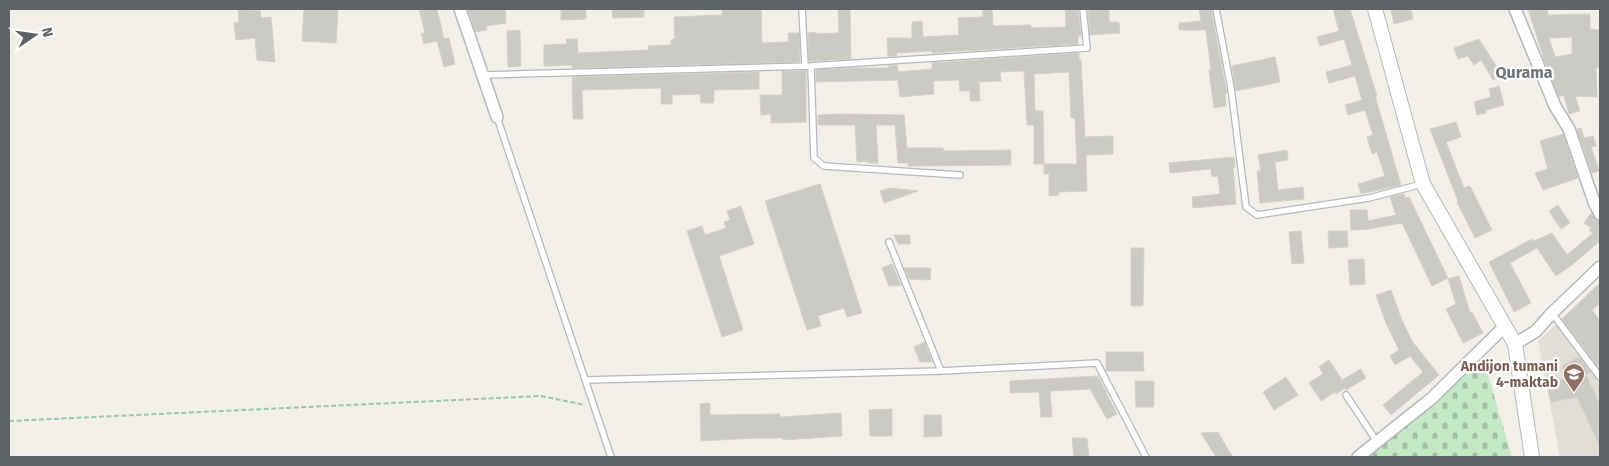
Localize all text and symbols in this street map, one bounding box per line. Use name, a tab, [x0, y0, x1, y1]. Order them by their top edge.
north arrow	[10, 10, 60, 60]
text: N	[38, 26, 57, 39]
district label: Qurama	[1495, 63, 1553, 82]
place label: Andijon tumani 4-maktab	[1460, 358, 1558, 391]
school or university icon: Andijon tumani 4-maktab	[1562, 362, 1586, 393]

